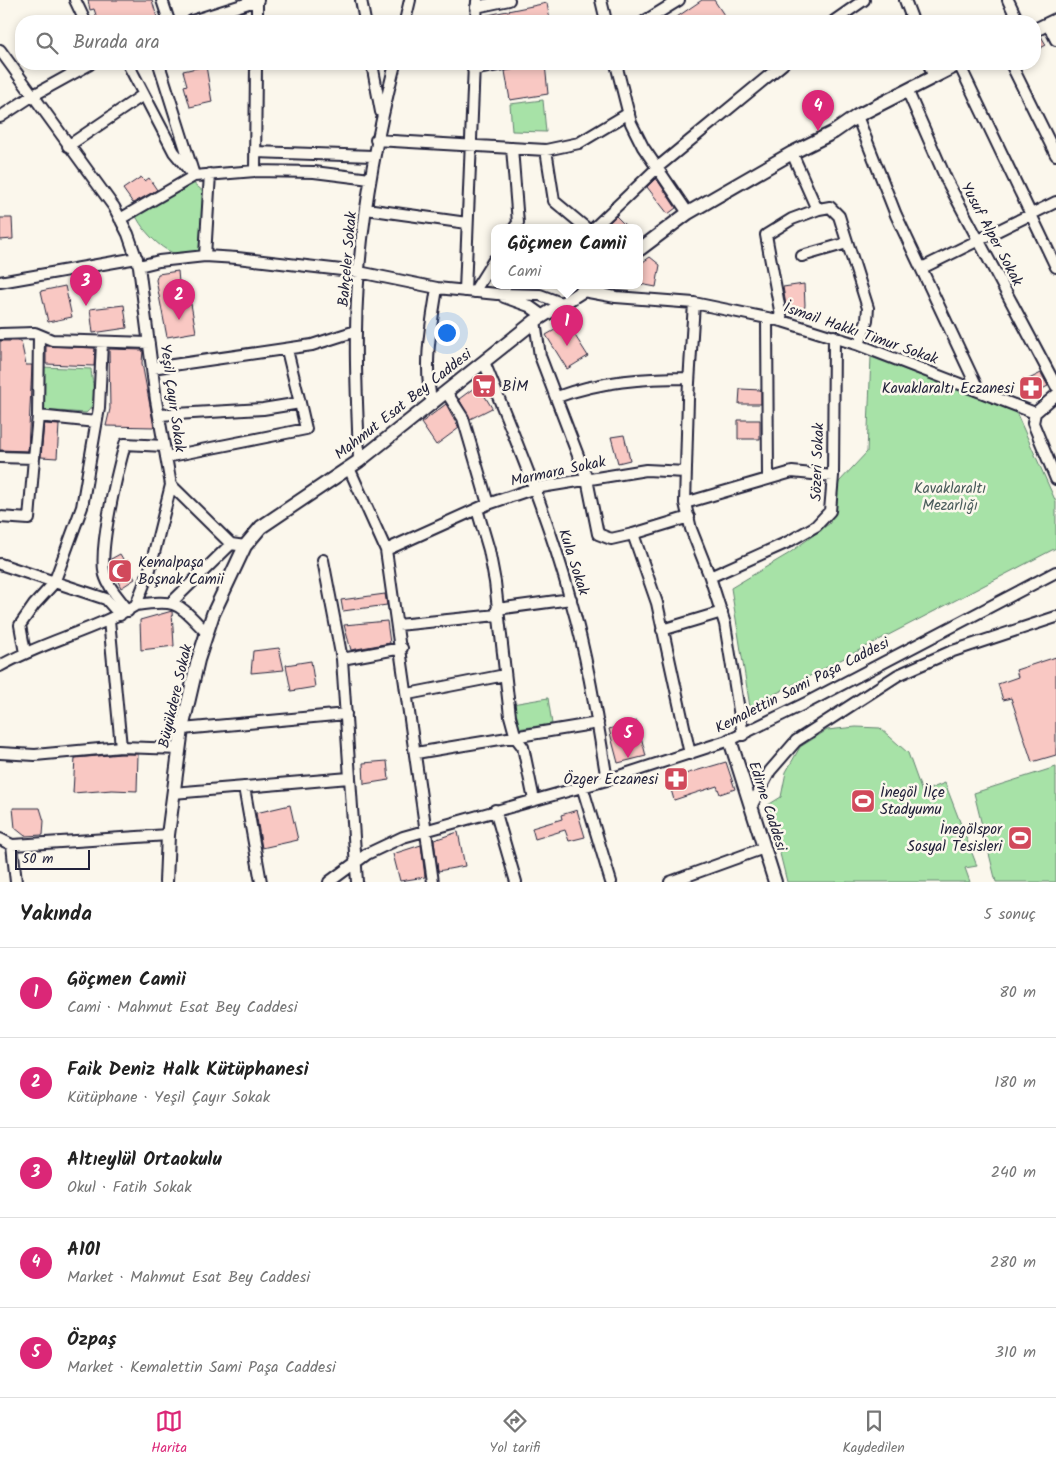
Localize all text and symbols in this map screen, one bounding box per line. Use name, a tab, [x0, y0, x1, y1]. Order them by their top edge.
search box	[15, 15, 1041, 70]
text: Burada ara	[73, 28, 160, 58]
icon: search	[33, 29, 61, 57]
pin: 4	[802, 90, 834, 131]
street label: Yusuf Alper Sokak	[954, 178, 1029, 292]
street label: Bahçeler Sokak	[332, 210, 364, 308]
popup	[491, 224, 643, 289]
text: Göçmen Camii	[508, 229, 626, 259]
text: Cami	[508, 259, 541, 284]
pin: 3	[70, 265, 102, 306]
pin: 2	[163, 279, 195, 320]
street label: İsmail Hakkı Timur Sokak	[780, 296, 942, 372]
pin: 1	[551, 305, 583, 346]
your location	[434, 320, 460, 346]
street label: Mahmut Esat Bey Caddesi	[330, 342, 479, 466]
street label: Yeşil Çayır Sokak	[153, 343, 192, 455]
supermarket icon: BİM	[471, 373, 497, 399]
place label: BİM	[502, 375, 528, 399]
pharmacy icon: Kavaklaraltı Eczanesi	[1018, 375, 1044, 401]
place label: Kavaklaraltı Eczanesi	[882, 377, 1015, 401]
street label: Sözeri Sokak	[805, 421, 831, 502]
street label: Marmara Sokak	[508, 450, 609, 494]
park label: Kavaklaraltı Mezarlığı	[914, 477, 986, 518]
street label: Kula Sokak	[551, 526, 595, 600]
place label: Kemalpaşa Boşnak Camii	[138, 551, 225, 592]
mosque icon: Kemalpaşa Boşnak Camii	[107, 558, 133, 584]
street label: Kemalettin Sami Paşa Caddesi	[711, 631, 895, 740]
street label: Büyükdere Sokak	[152, 641, 200, 750]
pin: 5	[612, 717, 644, 758]
street label: Edirne Caddesi	[741, 758, 793, 856]
pharmacy icon: Özger Eczanesi	[663, 766, 689, 792]
place label: Özger Eczanesi	[564, 768, 659, 792]
place label: İnegöl İlçe Stadyumu	[880, 781, 945, 822]
sports icon: İnegöl İlçe Stadyumu	[850, 788, 876, 814]
place label: İnegölspor Sosyal Tesisleri	[907, 818, 1003, 859]
sports icon: İnegölspor Sosyal Tesisleri	[1007, 825, 1033, 851]
scale bar	[15, 847, 90, 870]
text: 50 m	[22, 848, 53, 870]
text: Yakında	[20, 898, 92, 931]
text: 5 sonuç	[984, 902, 1036, 927]
text: Göçmen Camii	[67, 965, 186, 995]
text: 1	[34, 980, 38, 1005]
text: 80 m	[999, 980, 1036, 1005]
text: Cami · Mahmut Esat Bey Caddesi	[67, 995, 297, 1020]
text: Faik Deniz Halk Kütüphanesi	[67, 1055, 309, 1085]
text: 2	[31, 1070, 41, 1095]
text: 180 m	[994, 1070, 1036, 1095]
text: Kütüphane · Yeşil Çayır Sokak	[67, 1085, 270, 1110]
text: Altıeylül Ortaokulu	[67, 1145, 222, 1175]
text: 3	[32, 1160, 40, 1185]
text: 240 m	[991, 1160, 1036, 1185]
text: Okul · Fatih Sokak	[67, 1175, 192, 1200]
text: A101	[67, 1235, 100, 1265]
text: 4	[32, 1250, 40, 1275]
text: 280 m	[990, 1250, 1036, 1275]
text: Market · Mahmut Esat Bey Caddesi	[67, 1265, 310, 1290]
text: Özpaş	[67, 1325, 117, 1355]
text: 5	[32, 1340, 40, 1365]
text: 310 m	[995, 1340, 1036, 1365]
text: Market · Kemalettin Sami Paşa Caddesi	[67, 1355, 336, 1380]
tab: Harita	[151, 1407, 187, 1459]
tab: Yol tarifi	[489, 1407, 540, 1459]
tab: Kaydedilen	[843, 1407, 905, 1459]

